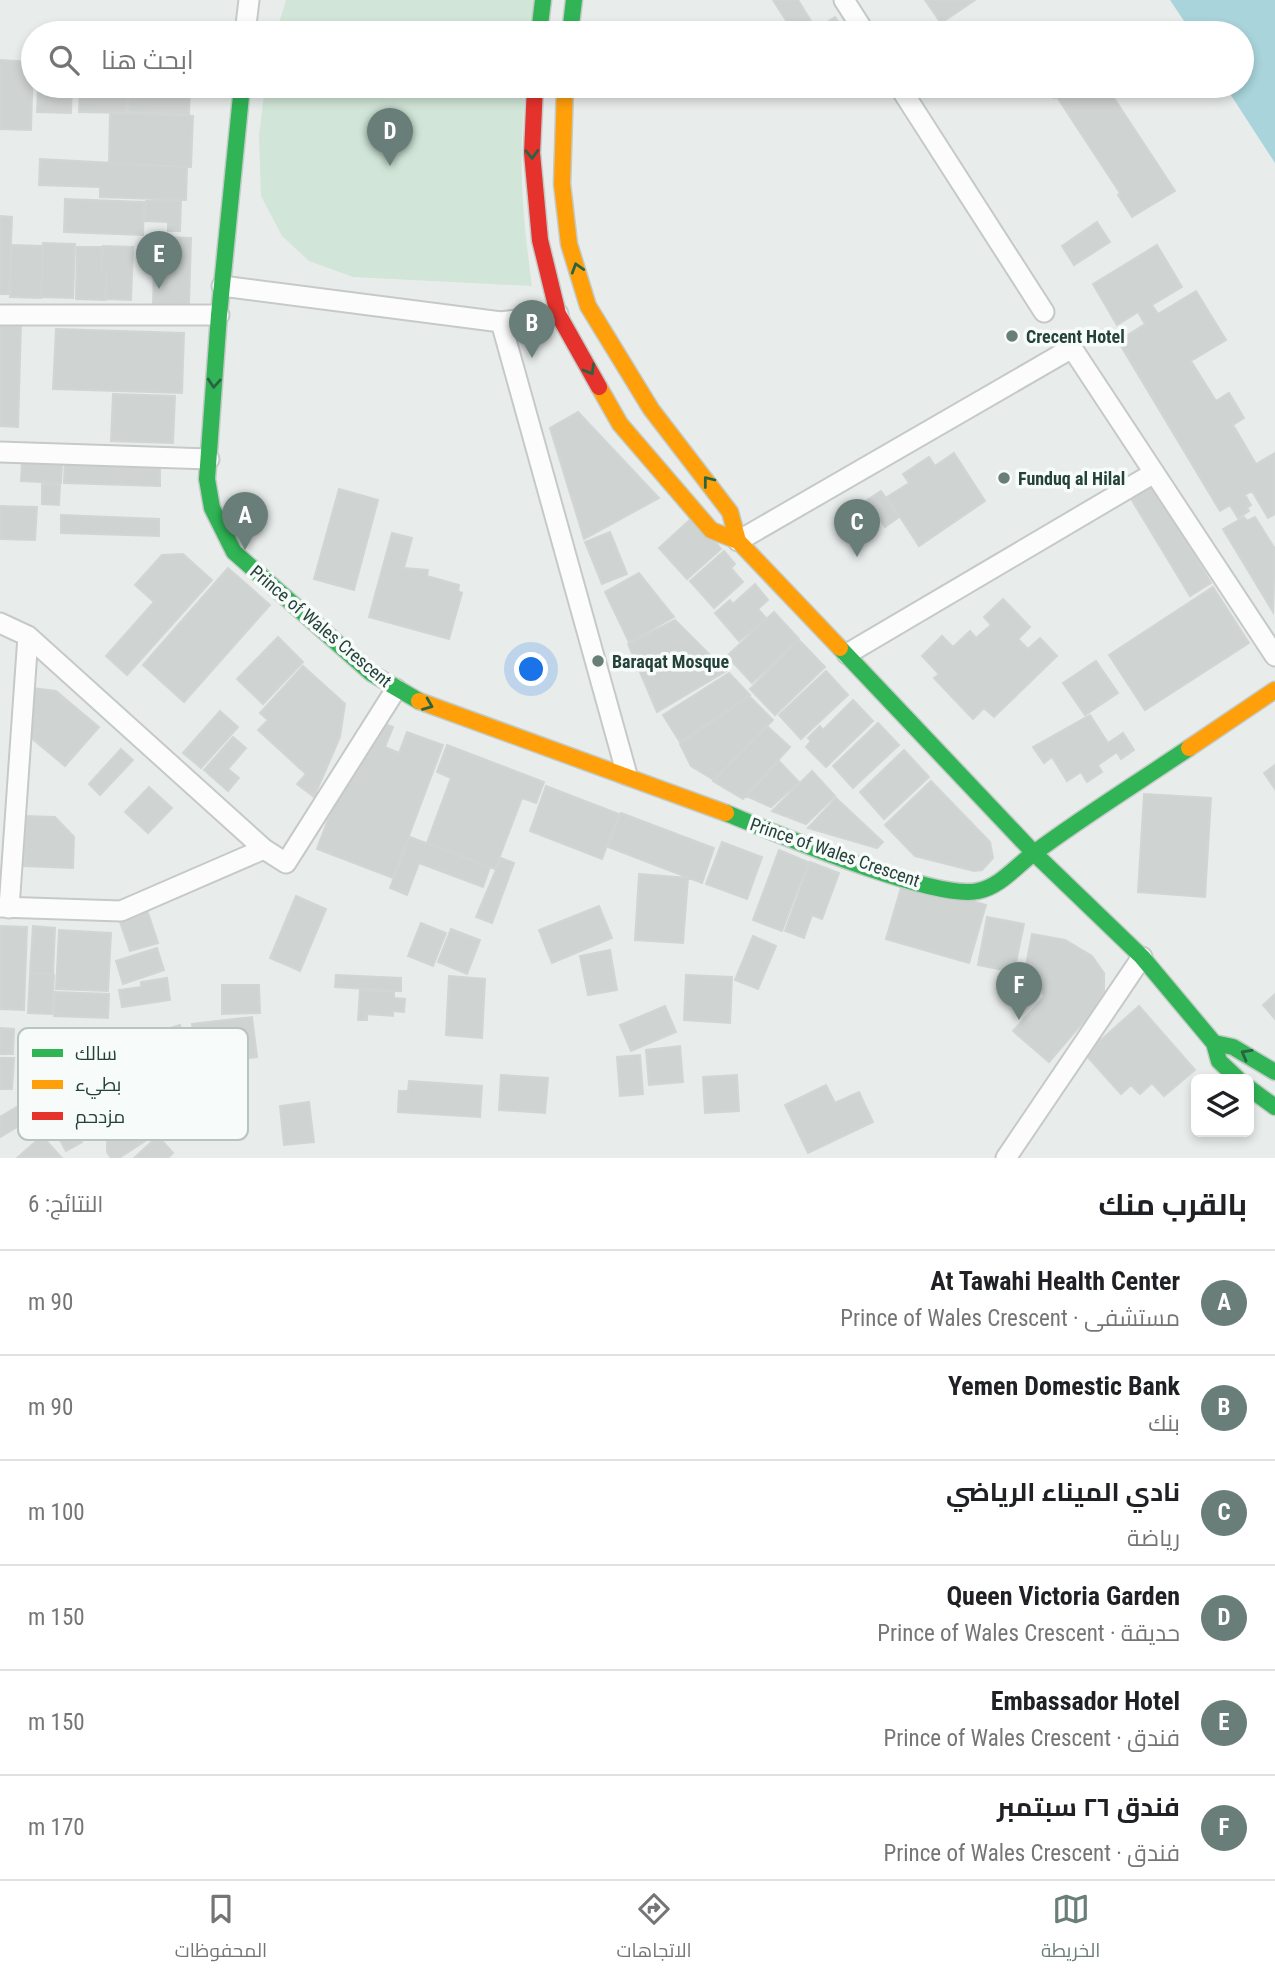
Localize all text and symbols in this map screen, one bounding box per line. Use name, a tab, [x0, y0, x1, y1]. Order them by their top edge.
search box	[21, 21, 1254, 98]
icon: search	[45, 41, 83, 79]
text: ابحث هنا	[101, 45, 194, 75]
pin: D	[367, 108, 413, 166]
one-way arrow	[525, 149, 540, 160]
pin: E	[136, 231, 182, 289]
one-way arrow	[570, 262, 585, 274]
pin: B	[509, 300, 555, 358]
place label: Crecent Hotel	[1026, 326, 1125, 347]
marker: Crecent Hotel	[1004, 328, 1020, 344]
one-way arrow	[582, 363, 595, 376]
one-way arrow	[207, 378, 222, 389]
place label: Funduq al Hilal	[1018, 468, 1125, 489]
marker: Funduq al Hilal	[996, 470, 1012, 486]
one-way arrow	[704, 476, 717, 488]
pin: A	[222, 492, 268, 550]
pin: C	[834, 499, 880, 557]
street label: Prince of Wales Crescent	[246, 561, 396, 691]
place label: Baraqat Mosque	[612, 651, 729, 672]
your location	[514, 652, 548, 686]
marker: Baraqat Mosque	[590, 653, 606, 669]
one-way arrow	[422, 696, 434, 710]
street label: Prince of Wales Crescent	[747, 813, 923, 891]
pin: F	[996, 962, 1042, 1020]
legend	[18, 1028, 248, 1140]
text: سالك	[75, 1042, 117, 1065]
one-way arrow	[1240, 1049, 1253, 1062]
text: بطيء	[75, 1073, 121, 1099]
map controls	[1191, 1074, 1254, 1137]
button: layers	[1191, 1074, 1254, 1137]
text: مزدحم	[75, 1105, 125, 1130]
text: بالقرب منك	[1099, 1187, 1247, 1222]
text: النتائج: 6	[28, 1191, 103, 1218]
text: At Tawahi Health Center	[930, 1266, 1180, 1296]
text: 90 m	[28, 1289, 73, 1316]
text: A	[1217, 1289, 1231, 1316]
text: مستشفى · Prince of Wales Crescent	[840, 1305, 1180, 1332]
text: Yemen Domestic Bank	[948, 1371, 1180, 1401]
text: 90 m	[28, 1394, 73, 1421]
text: B	[1218, 1394, 1230, 1421]
text: بنك	[1148, 1410, 1180, 1437]
text: نادي الميناء الرياضي	[946, 1477, 1180, 1507]
text: 100 m	[28, 1499, 85, 1526]
text: C	[1217, 1499, 1231, 1526]
text: رياضة	[1127, 1525, 1180, 1552]
text: Queen Victoria Garden	[946, 1581, 1180, 1611]
text: 150 m	[28, 1604, 85, 1631]
text: D	[1218, 1604, 1231, 1631]
text: حديقة · Prince of Wales Crescent	[877, 1620, 1180, 1647]
text: Embassador Hotel	[991, 1686, 1180, 1716]
text: 150 m	[28, 1709, 85, 1736]
text: E	[1218, 1709, 1230, 1736]
text: فندق · Prince of Wales Crescent	[884, 1725, 1180, 1752]
text: فندق ۲٦ سبتمبر	[997, 1792, 1180, 1822]
text: 170 m	[28, 1814, 85, 1841]
text: F	[1219, 1814, 1229, 1841]
text: فندق · Prince of Wales Crescent	[884, 1840, 1180, 1867]
tab: المحفوظات	[175, 1890, 267, 1968]
tab: الاتجاهات	[616, 1890, 692, 1968]
tab: الخريطة	[1041, 1890, 1100, 1968]

